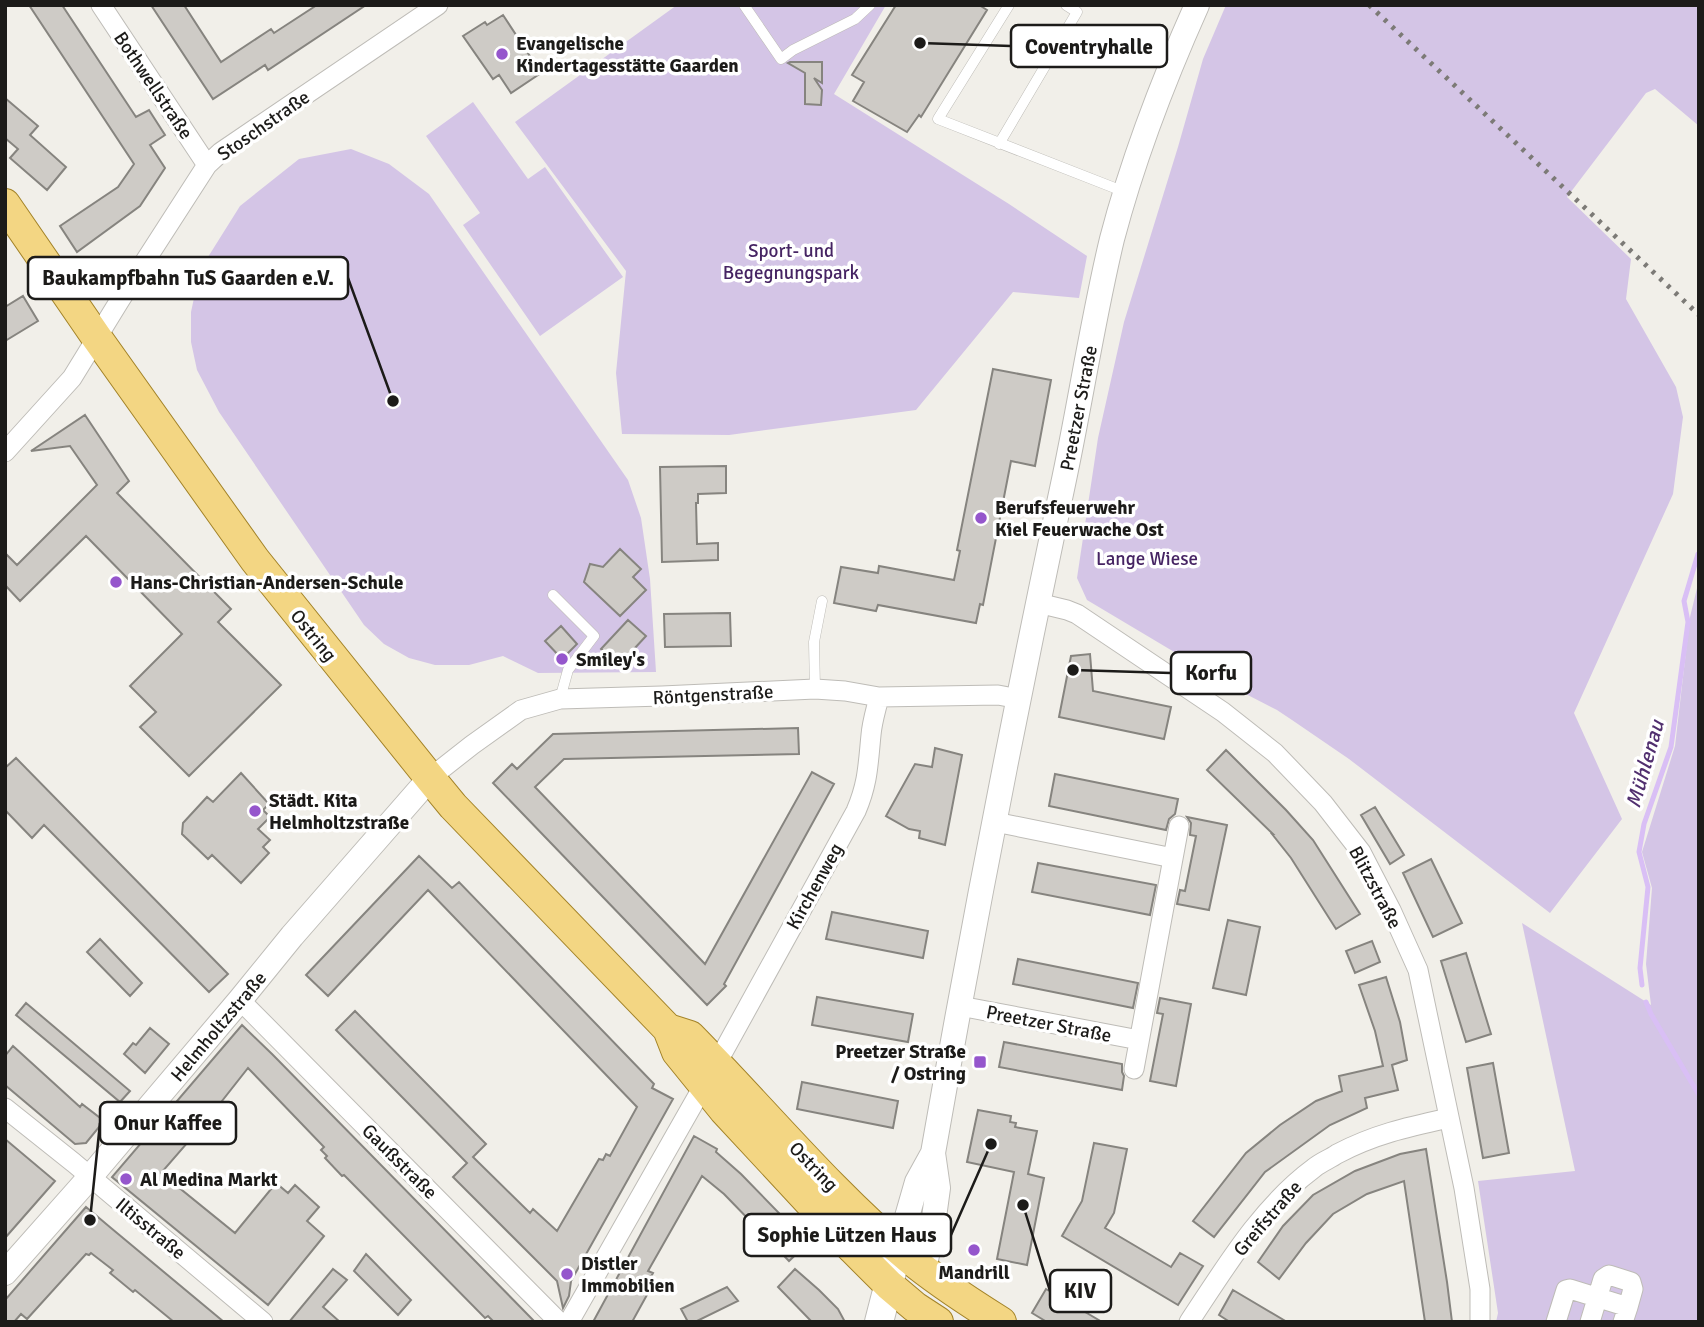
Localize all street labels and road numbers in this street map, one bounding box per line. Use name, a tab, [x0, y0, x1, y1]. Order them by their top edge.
street label: Bothwellstraße	[108, 27, 198, 144]
street label: Stoschstraße	[213, 85, 314, 166]
street label: Preetzer Straße	[1055, 344, 1103, 473]
street label: Ostring	[285, 605, 342, 667]
street label: Röntgenstraße	[652, 680, 774, 710]
street label: Kirchenweg	[781, 839, 848, 934]
street label: Blitzstraße	[1343, 842, 1407, 933]
street label: Helmholtzstraße	[166, 967, 272, 1087]
street label: Preetzer Straße	[984, 1000, 1113, 1048]
street label: Gaußstraße	[357, 1119, 442, 1204]
street label: Ostring	[784, 1137, 843, 1197]
street label: Greifstraße	[1228, 1176, 1307, 1261]
street label: Iltisstraße	[110, 1193, 190, 1265]

